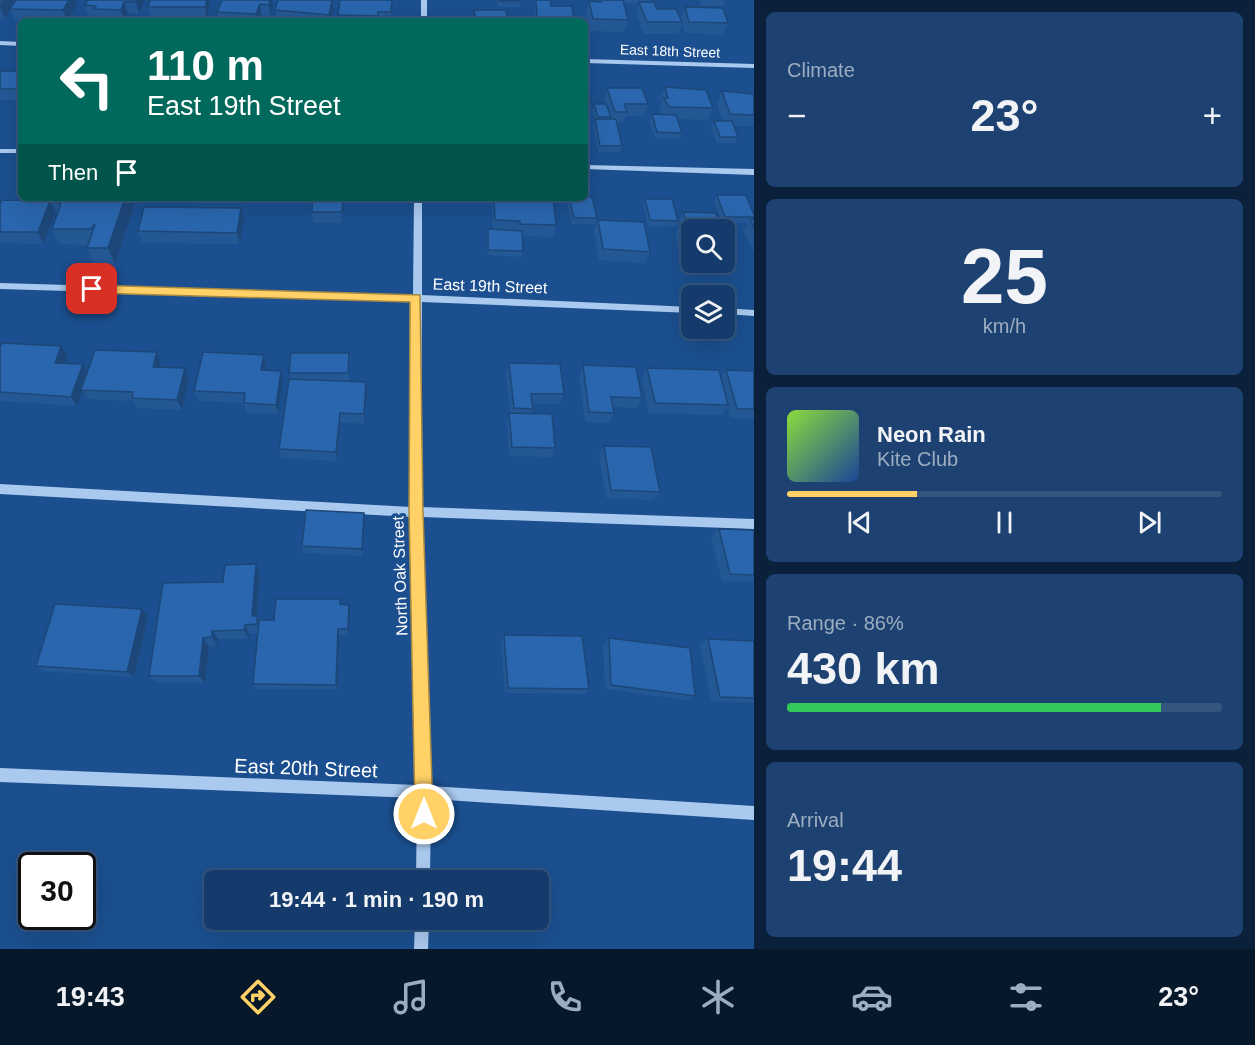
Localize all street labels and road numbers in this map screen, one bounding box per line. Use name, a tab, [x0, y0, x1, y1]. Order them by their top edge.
street label: East 18th Street	[620, 41, 721, 61]
street label: East 19th Street	[432, 276, 548, 297]
street label: North Oak Street	[389, 515, 411, 636]
street label: East 20th Street	[234, 755, 378, 782]

